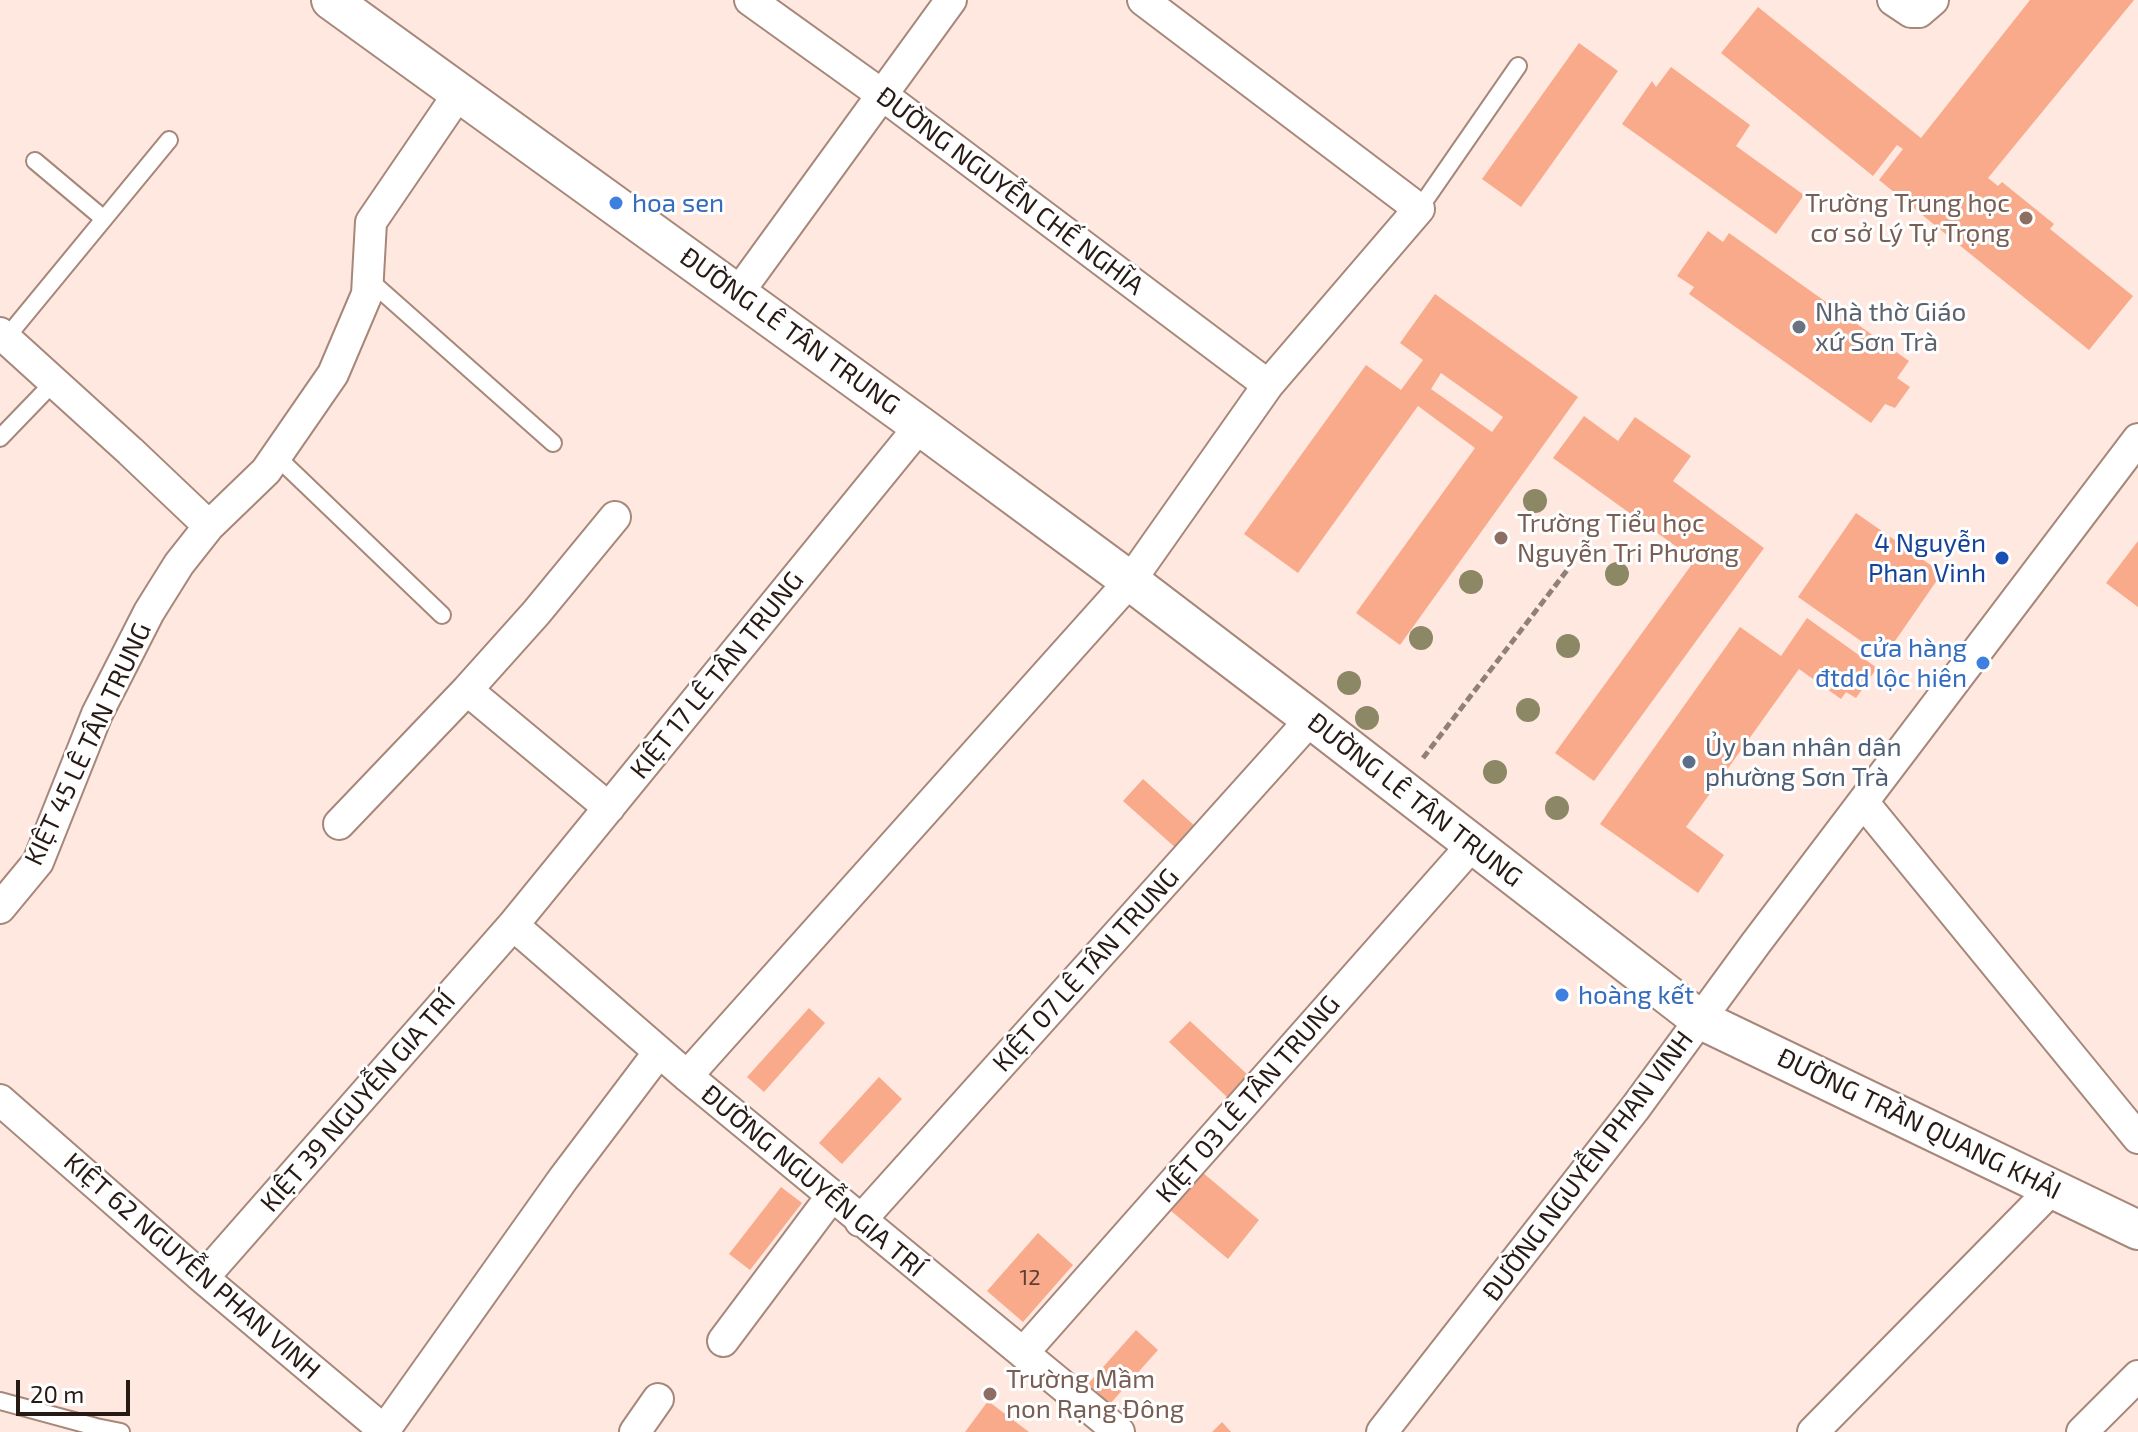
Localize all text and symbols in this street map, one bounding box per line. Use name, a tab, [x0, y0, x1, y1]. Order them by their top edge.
street label: ĐƯỜNG NGUYỄN CHẾ NGHĨA	[870, 80, 1150, 302]
place label: hoa sen	[632, 187, 724, 219]
place label: Trường Trung học cơ sở Lý Tự Trọng	[1805, 187, 2010, 248]
marker: hoa sen	[607, 194, 625, 212]
marker: Trường Trung học cơ sở Lý Tự Trọng	[2017, 209, 2035, 227]
street label: ĐƯỜNG LÊ TÂN TRUNG	[674, 241, 906, 421]
place label: Nhà thờ Giáo xứ Sơn Trà	[1815, 296, 1966, 358]
marker: Nhà thờ Giáo xứ Sơn Trà	[1790, 318, 1808, 336]
place label: Trường Tiểu học Nguyễn Tri Phương	[1517, 507, 1739, 568]
place label: 4 Nguyễn Phan Vinh	[1868, 527, 1986, 588]
marker: Trường Tiểu học Nguyễn Tri Phương	[1492, 529, 1510, 547]
marker: 4 Nguyễn Phan Vinh	[1993, 549, 2011, 567]
street label: KIỆT 17 LÊ TÂN TRUNG	[624, 565, 810, 785]
street label: KIỆT 45 LÊ TÂN TRUNG	[18, 618, 158, 870]
place label: cửa hàng đtdd lộc hiên	[1815, 632, 1967, 694]
marker: cửa hàng đtdd lộc hiên	[1974, 654, 1992, 672]
street label: ĐƯỜNG LÊ TÂN TRUNG	[1301, 706, 1529, 894]
place label: Ủy ban nhân dân phường Sơn Trà	[1705, 731, 1902, 792]
marker: Ủy ban nhân dân phường Sơn Trà	[1680, 753, 1698, 771]
street label: KIỆT 07 LÊ TÂN TRUNG	[986, 862, 1186, 1078]
place label: hoàng kết	[1578, 979, 1694, 1011]
street label: KIỆT 39 NGUYỄN GIA TRÍ	[254, 986, 462, 1218]
marker: hoàng kết	[1553, 986, 1571, 1004]
street label: KIỆT 03 LÊ TÂN TRUNG	[1150, 989, 1346, 1209]
street label: ĐƯỜNG NGUYỄN PHAN VINH	[1476, 1025, 1700, 1307]
street label: ĐƯỜNG TRẦN QUANG KHẢI	[1772, 1042, 2066, 1206]
street label: ĐƯỜNG NGUYỄN GIA TRÍ	[695, 1079, 931, 1283]
street label: KIỆT 62 NGUYỄN PHAN VINH	[57, 1146, 327, 1386]
house number: 12	[1019, 1265, 1041, 1291]
place label: Trường Mầm non Rạng Đông	[1006, 1363, 1184, 1424]
scale bar	[20, 1364, 134, 1414]
text: 20 m	[30, 1379, 84, 1408]
marker: Trường Mầm non Rạng Đông	[981, 1385, 999, 1403]

